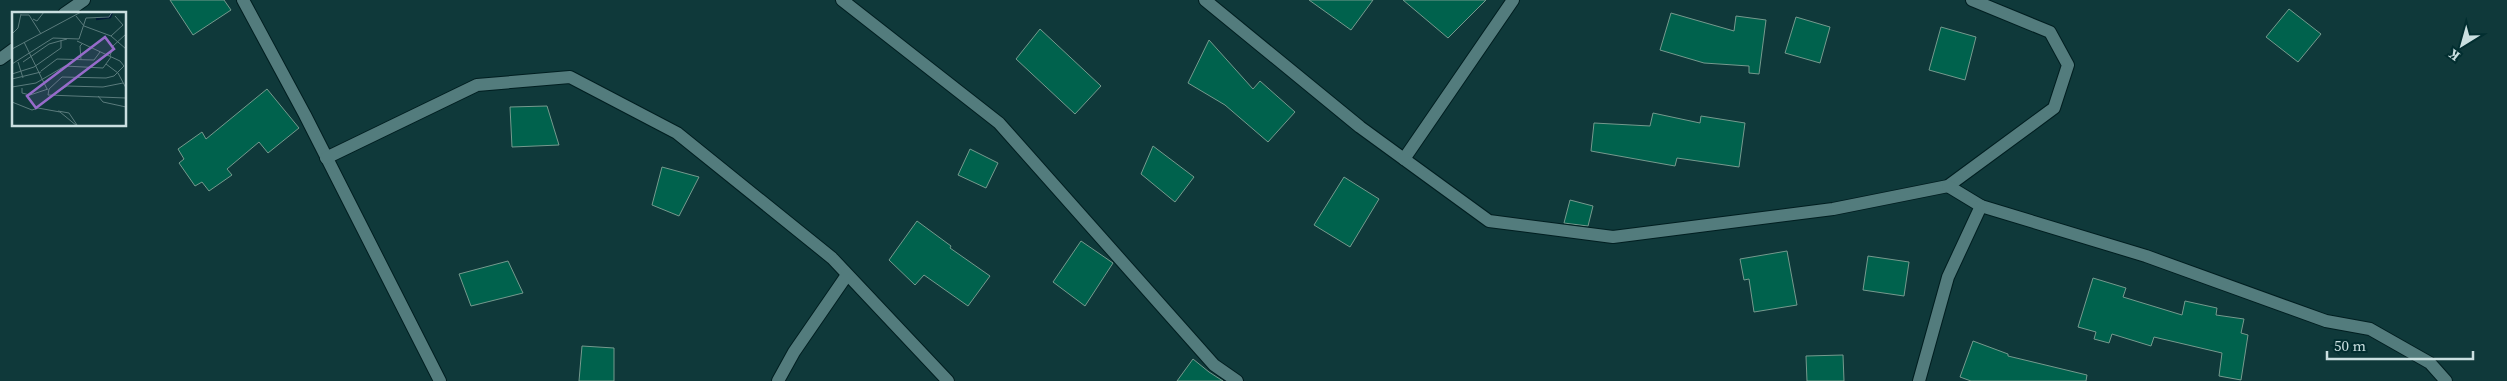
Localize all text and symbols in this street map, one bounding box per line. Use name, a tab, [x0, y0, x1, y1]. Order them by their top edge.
inset map	[12, 12, 126, 126]
north arrow	[2437, 20, 2487, 70]
text: K	[2444, 44, 2464, 66]
scale bar	[2327, 328, 2473, 360]
text: 50 m	[2334, 335, 2366, 356]

